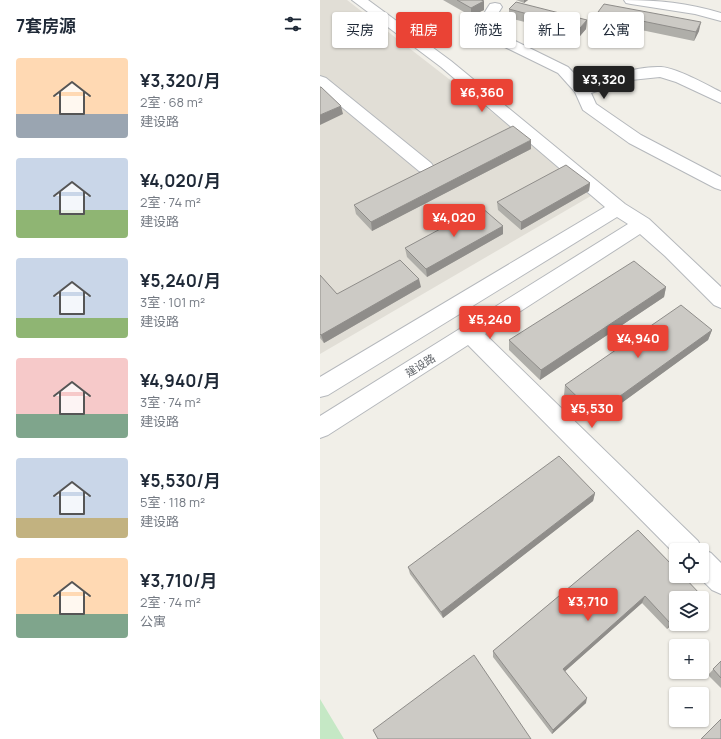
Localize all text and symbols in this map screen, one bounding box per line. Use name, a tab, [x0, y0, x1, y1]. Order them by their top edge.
chip: 买房	[332, 12, 388, 48]
chip: 租房	[396, 12, 452, 48]
chip: 筛选	[460, 12, 516, 48]
chip: 新上	[524, 12, 580, 48]
chip: 公寓	[588, 12, 644, 48]
icon: filters	[282, 13, 304, 35]
text: 7套房源	[16, 14, 76, 37]
pin: ¥3,320	[571, 66, 637, 100]
text: ¥3,320/月	[140, 69, 221, 92]
text: ¥3,320	[582, 70, 626, 88]
icon: home	[48, 74, 96, 122]
pin: ¥6,360	[449, 79, 515, 113]
text: ¥6,360	[460, 83, 504, 101]
text: 2室 · 68 m²	[140, 93, 203, 111]
text: 建设路	[140, 112, 179, 130]
text: ¥4,020/月	[140, 169, 221, 192]
icon: home	[48, 174, 96, 222]
text: 2室 · 74 m²	[140, 193, 201, 211]
pin: ¥4,020	[421, 204, 487, 238]
text: ¥4,020	[432, 208, 476, 226]
text: 建设路	[140, 212, 179, 230]
text: ¥5,240/月	[140, 269, 221, 292]
icon: home	[48, 274, 96, 322]
text: 3室 · 101 m²	[140, 293, 205, 311]
pin: ¥5,240	[457, 306, 523, 340]
text: ¥5,240	[468, 310, 512, 328]
text: 建设路	[140, 312, 179, 330]
pin: ¥4,940	[605, 325, 671, 359]
text: ¥4,940	[616, 329, 660, 347]
street label: 建设路	[402, 350, 438, 380]
text: ¥4,940/月	[140, 369, 221, 392]
icon: home	[48, 374, 96, 422]
text: 3室 · 74 m²	[140, 393, 201, 411]
pin: ¥5,530	[559, 395, 625, 429]
text: ¥5,530	[570, 399, 614, 417]
text: 建设路	[140, 412, 179, 430]
text: ¥5,530/月	[140, 469, 221, 492]
icon: home	[48, 474, 96, 522]
text: 5室 · 118 m²	[140, 493, 205, 511]
text: 建设路	[140, 512, 179, 530]
map controls	[669, 543, 709, 727]
button: locate	[669, 543, 709, 583]
text: ¥3,710/月	[140, 569, 218, 592]
icon: home	[48, 574, 96, 622]
pin: ¥3,710	[555, 588, 621, 622]
button: layers	[669, 591, 709, 631]
text: ¥3,710	[568, 592, 608, 610]
text: 2室 · 74 m²	[140, 593, 201, 611]
text: 公寓	[140, 612, 166, 630]
button: +	[669, 639, 709, 679]
button: −	[669, 687, 709, 727]

